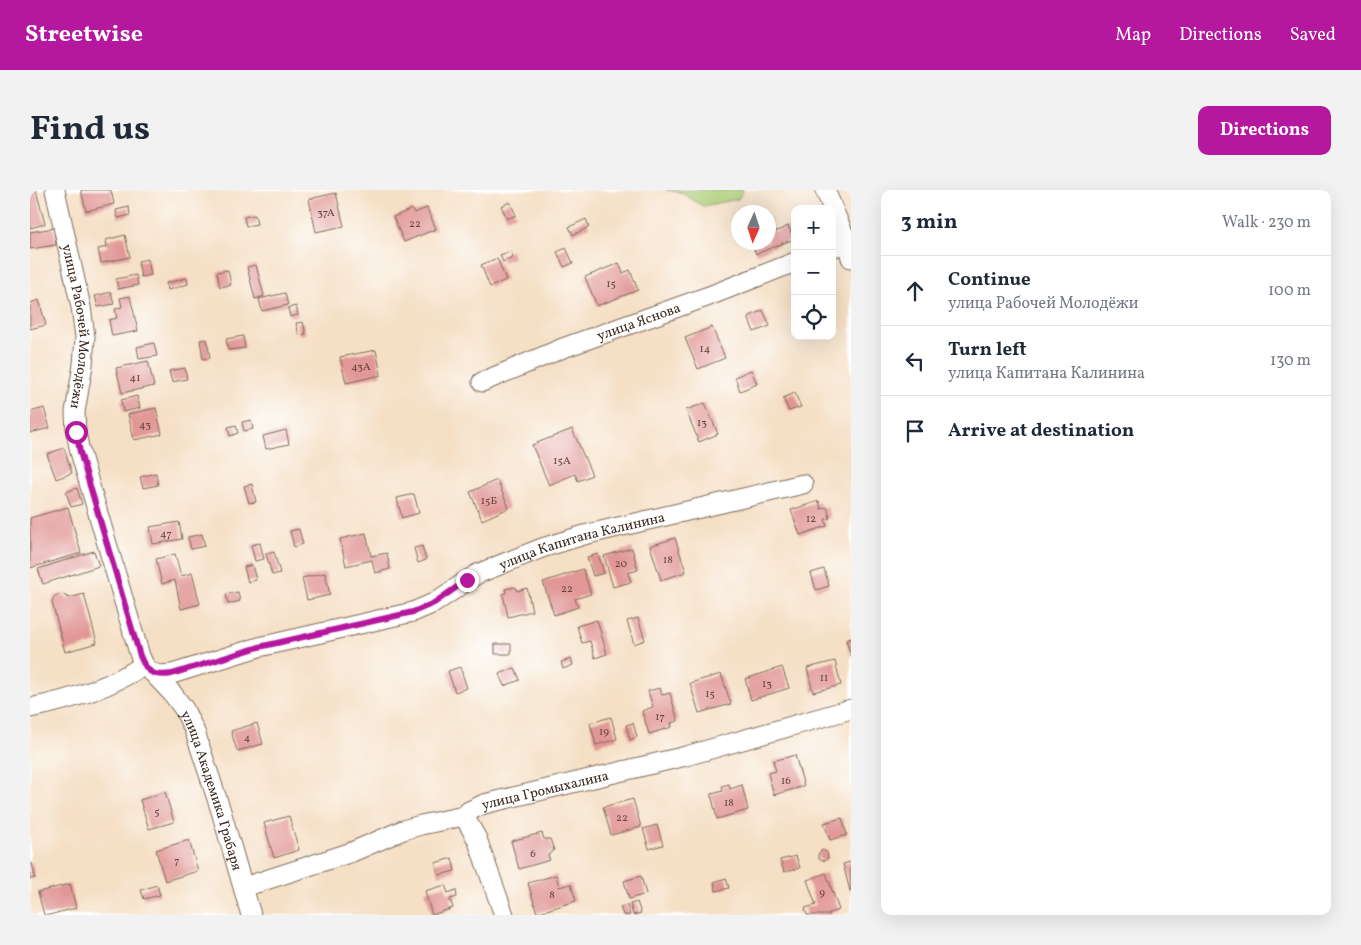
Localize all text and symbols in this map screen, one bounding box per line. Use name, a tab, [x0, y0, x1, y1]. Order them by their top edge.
text: Streetwise	[25, 18, 143, 52]
text: Map	[1115, 23, 1151, 48]
text: Directions	[1179, 23, 1262, 48]
text: Saved	[1290, 23, 1336, 48]
text: Find us	[30, 106, 150, 154]
button: Directions	[1198, 106, 1331, 155]
north arrow	[731, 205, 776, 250]
map controls	[791, 205, 836, 340]
button: +	[791, 205, 836, 250]
house number: 37А	[317, 206, 335, 221]
text: 3 min	[901, 208, 957, 237]
text: Walk · 230 m	[1222, 212, 1311, 234]
house number: 22	[409, 217, 421, 232]
street label: улица Рабочей Молодёжи	[56, 242, 93, 410]
button: −	[791, 250, 836, 295]
text: Continue	[948, 267, 1031, 293]
house number: 15	[606, 277, 616, 292]
icon: ahead	[901, 277, 929, 305]
text: 100 m	[1268, 280, 1311, 302]
text: улица Рабочей Молодёжи	[948, 293, 1139, 315]
button: locate	[791, 295, 836, 340]
street label: улица Яснова	[595, 299, 683, 346]
text: Turn left	[948, 337, 1027, 363]
house number: 14	[700, 342, 711, 357]
icon: left	[901, 347, 929, 375]
text: 130 m	[1270, 350, 1311, 372]
house number: 43А	[351, 360, 371, 375]
text: улица Капитана Калинина	[948, 363, 1145, 385]
house number: 41	[130, 371, 140, 386]
house number: 13	[697, 416, 707, 431]
icon: arrive	[901, 417, 929, 445]
house number: 43	[139, 418, 151, 433]
text: Arrive at destination	[948, 418, 1134, 444]
route start	[65, 421, 88, 444]
house number: 15А	[553, 454, 571, 469]
house number: 15Б	[481, 494, 497, 509]
street label: улица Капитана Калинина	[496, 508, 667, 575]
house number: 12	[806, 512, 816, 527]
house number: 47	[160, 527, 172, 542]
house number: 18	[663, 553, 673, 568]
house number: 20	[615, 557, 628, 572]
route end	[456, 569, 479, 592]
house number: 22	[561, 582, 573, 597]
house number: 11	[820, 671, 828, 686]
house number: 13	[762, 677, 772, 692]
house number: 15	[705, 687, 715, 702]
street label: улица Академика Грабаря	[175, 708, 246, 873]
house number: 17	[655, 710, 665, 725]
house number: 19	[599, 725, 609, 740]
house number: 4	[244, 731, 251, 746]
street label: улица Громыхалина	[480, 767, 611, 815]
house number: 16	[781, 774, 791, 789]
house number: 18	[724, 796, 734, 811]
house number: 5	[154, 805, 160, 820]
house number: 22	[616, 811, 628, 826]
house number: 6	[530, 847, 536, 862]
house number: 7	[174, 854, 180, 869]
house number: 9	[819, 886, 825, 901]
house number: 8	[549, 888, 555, 903]

